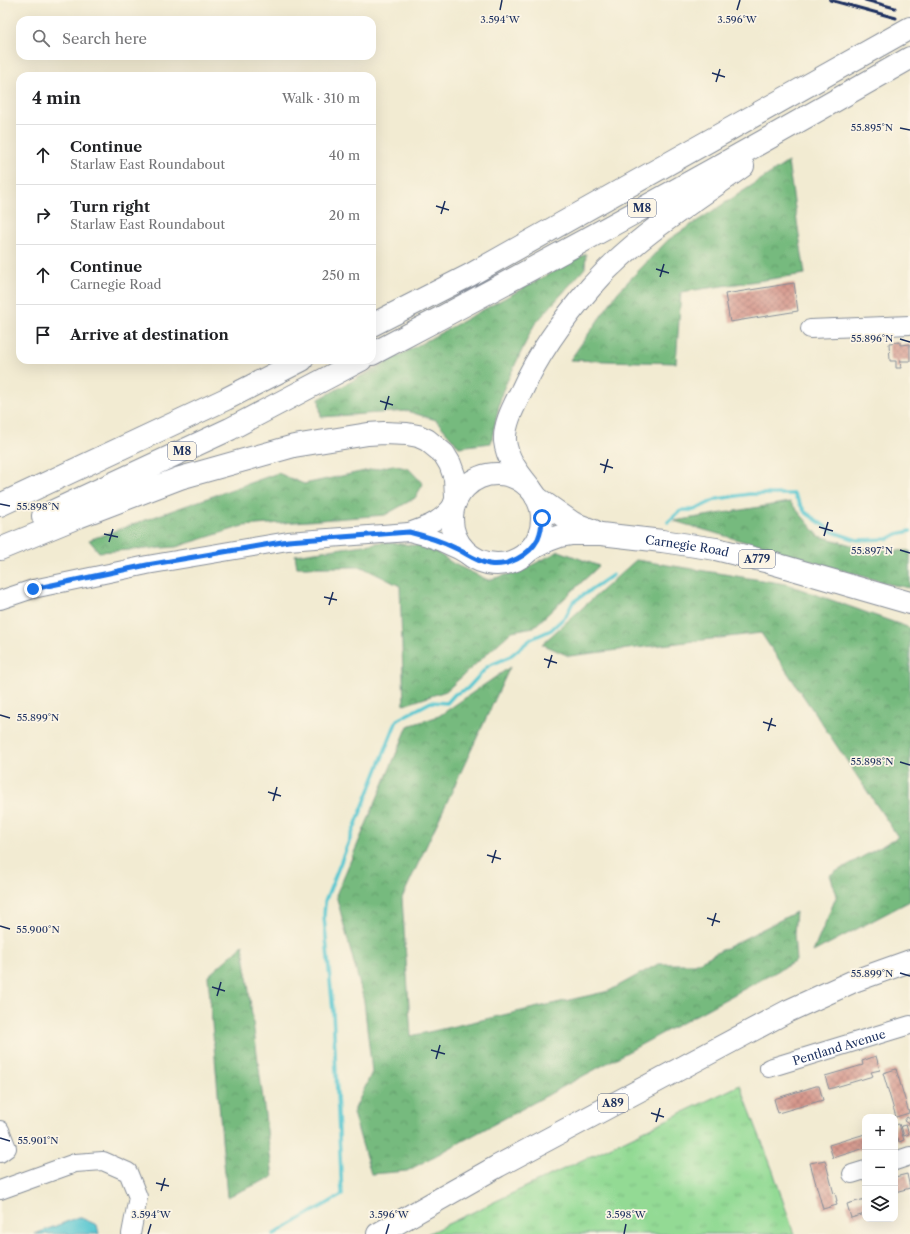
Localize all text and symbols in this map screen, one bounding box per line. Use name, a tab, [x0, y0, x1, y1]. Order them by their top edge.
text: 3.594°W	[480, 13, 521, 26]
text: 3.596°W	[717, 13, 758, 26]
search box	[16, 16, 376, 60]
icon: search	[30, 27, 52, 49]
text: Search here	[62, 29, 147, 48]
text: 4 min	[32, 88, 81, 108]
text: Walk · 310 m	[282, 90, 360, 106]
text: 55.895°N	[851, 121, 893, 134]
text: Continue	[70, 137, 142, 156]
icon: ahead	[32, 144, 54, 166]
text: 40 m	[329, 147, 360, 163]
text: Starlaw East Roundabout	[70, 156, 225, 172]
text: Turn right	[70, 197, 150, 216]
road number: M8	[628, 199, 656, 217]
icon: right	[32, 204, 54, 226]
text: 20 m	[329, 207, 360, 223]
text: Starlaw East Roundabout	[70, 216, 225, 232]
text: Continue	[70, 257, 142, 276]
icon: ahead	[32, 264, 54, 286]
text: 250 m	[322, 267, 360, 283]
text: Carnegie Road	[70, 276, 161, 292]
icon: arrive	[32, 324, 54, 346]
text: Arrive at destination	[70, 325, 229, 344]
text: 55.896°N	[851, 332, 893, 345]
road number: M8	[168, 442, 196, 460]
text: 55.898°N	[17, 500, 59, 513]
route start	[533, 509, 551, 527]
street label: Carnegie Road	[645, 532, 731, 560]
text: 55.897°N	[851, 544, 893, 557]
road number: A779	[739, 550, 775, 568]
route end	[24, 580, 42, 598]
text: 55.899°N	[17, 711, 59, 724]
text: 55.898°N	[851, 755, 893, 768]
text: 55.900°N	[16, 923, 60, 936]
text: 55.899°N	[851, 967, 893, 980]
street label: Pentland Avenue	[791, 1025, 887, 1068]
road number: A89	[598, 1094, 628, 1112]
map controls	[862, 1114, 898, 1222]
button: +	[862, 1114, 898, 1150]
text: 55.901°N	[17, 1134, 59, 1147]
button: −	[862, 1150, 898, 1186]
button: layers	[862, 1186, 898, 1222]
text: 3.594°W	[131, 1208, 172, 1221]
text: 3.596°W	[369, 1208, 410, 1221]
text: 3.598°W	[606, 1208, 647, 1221]

